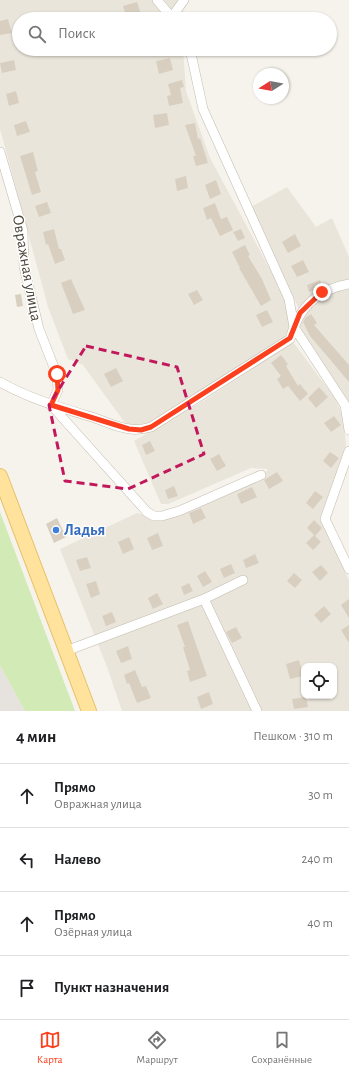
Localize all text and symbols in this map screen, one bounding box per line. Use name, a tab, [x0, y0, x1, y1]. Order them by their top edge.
search box	[12, 12, 337, 56]
icon: search	[26, 23, 48, 45]
text: Поиск	[58, 26, 96, 41]
north arrow	[253, 68, 289, 104]
street label: Овражная улица	[9, 213, 44, 323]
route end	[313, 283, 331, 301]
route start	[48, 365, 66, 383]
place label: Ладья	[64, 522, 105, 538]
marker: Ладья	[51, 525, 61, 535]
map controls	[301, 663, 337, 699]
button: locate	[301, 663, 337, 699]
text: 4 мин	[16, 728, 56, 745]
text: Пешком · 310 m	[253, 730, 333, 743]
text: Прямо	[54, 780, 96, 795]
icon: ahead	[16, 785, 38, 807]
text: 30 m	[308, 789, 333, 802]
text: Овражная улица	[54, 798, 142, 811]
icon: left	[16, 849, 38, 871]
text: Налево	[54, 852, 101, 867]
text: 240 m	[301, 853, 333, 866]
text: Прямо	[54, 908, 96, 923]
icon: ahead	[16, 913, 38, 935]
text: 40 m	[307, 917, 333, 930]
text: Озёрная улица	[54, 926, 132, 939]
icon: arrive	[16, 977, 38, 999]
text: Пункт назначения	[54, 980, 169, 995]
tab: Карта	[37, 1029, 63, 1066]
tab: Маршрут	[136, 1029, 178, 1066]
tab: Сохранённые	[251, 1029, 312, 1066]

